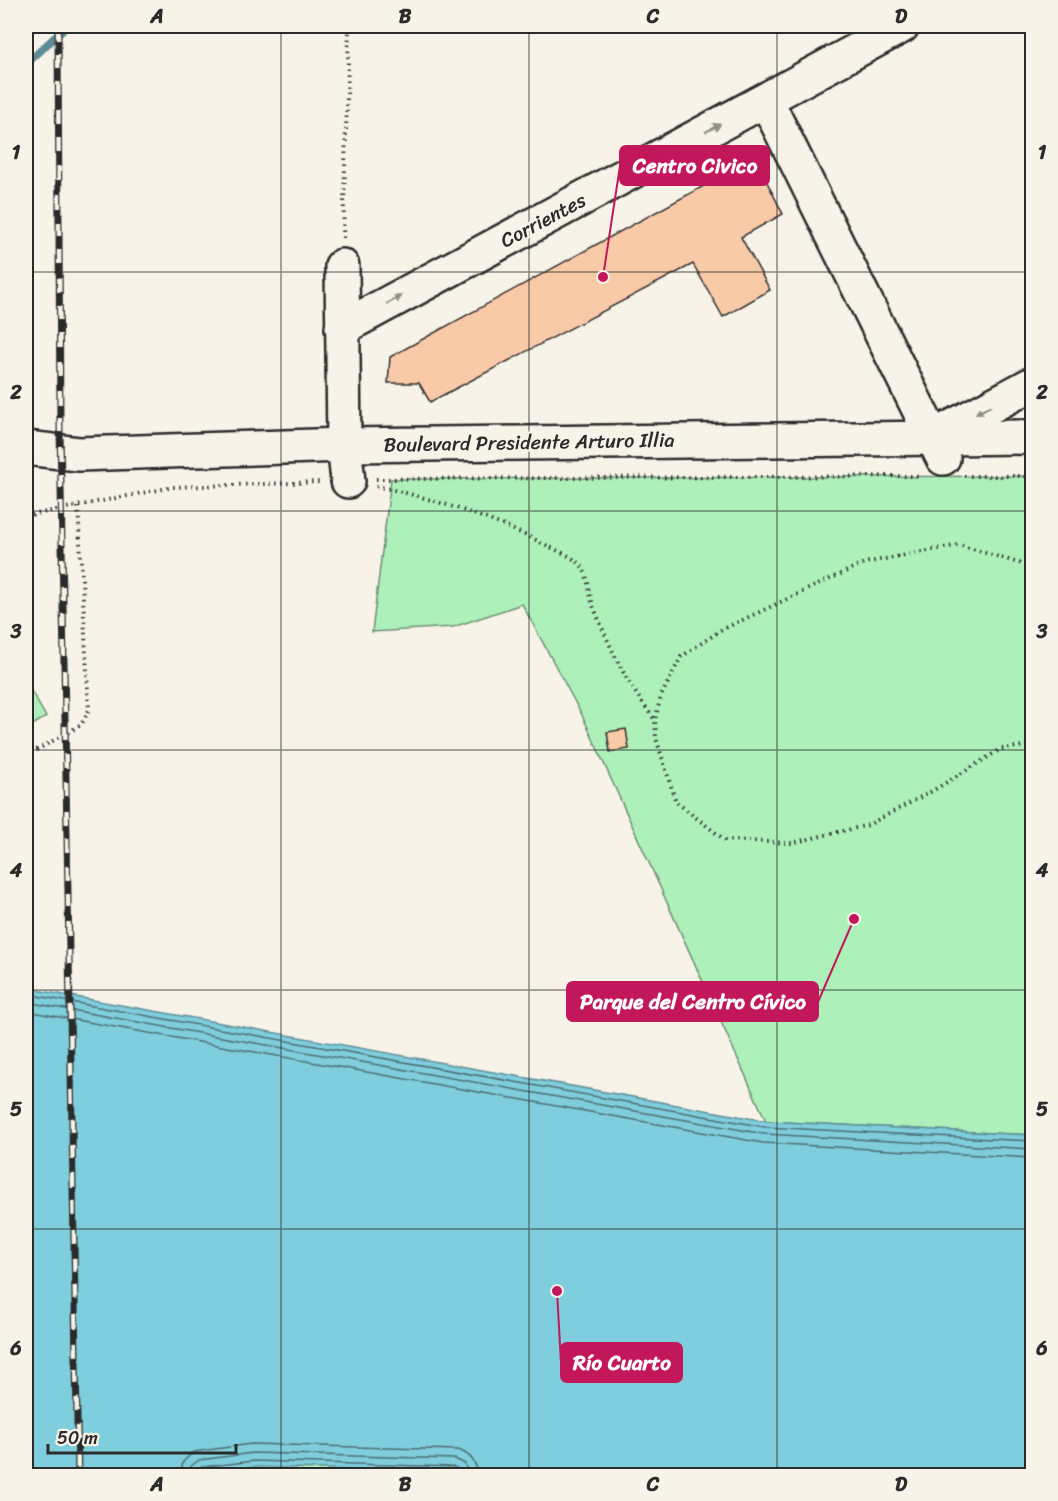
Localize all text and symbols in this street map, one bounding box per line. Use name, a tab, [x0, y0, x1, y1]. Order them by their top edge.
text: A	[149, 0, 164, 34]
text: B	[399, 0, 412, 34]
text: C	[646, 0, 660, 34]
text: D	[895, 0, 908, 34]
one-way arrow	[705, 123, 722, 133]
text: 1	[12, 135, 21, 170]
text: 1	[1038, 135, 1047, 170]
callout: Centro Civico	[620, 146, 769, 185]
text: Centro Civico	[632, 147, 758, 185]
street label: Corrientes	[494, 183, 593, 258]
one-way arrow	[385, 295, 402, 305]
text: 2	[9, 375, 22, 410]
text: 2	[1035, 375, 1048, 410]
one-way arrow	[974, 405, 991, 415]
street label: Boulevard Presidente Arturo Illia	[383, 422, 675, 463]
text: 3	[10, 614, 22, 649]
text: 3	[1036, 614, 1048, 649]
text: 4	[9, 853, 23, 888]
text: 4	[1035, 853, 1049, 888]
callout: Parque del Centro Cívico	[567, 982, 818, 1021]
text: Parque del Centro Cívico	[580, 983, 806, 1021]
text: 5	[10, 1092, 22, 1127]
text: 5	[1036, 1092, 1048, 1127]
text: 6	[9, 1331, 22, 1366]
text: 6	[1035, 1331, 1048, 1366]
callout: Río Cuarto	[561, 1343, 682, 1382]
text: Río Cuarto	[572, 1344, 671, 1382]
scale bar	[48, 1417, 236, 1455]
text: 50 m	[57, 1422, 98, 1454]
text: A	[149, 1467, 164, 1501]
text: B	[399, 1467, 412, 1501]
text: C	[646, 1467, 660, 1501]
text: D	[895, 1467, 908, 1501]

